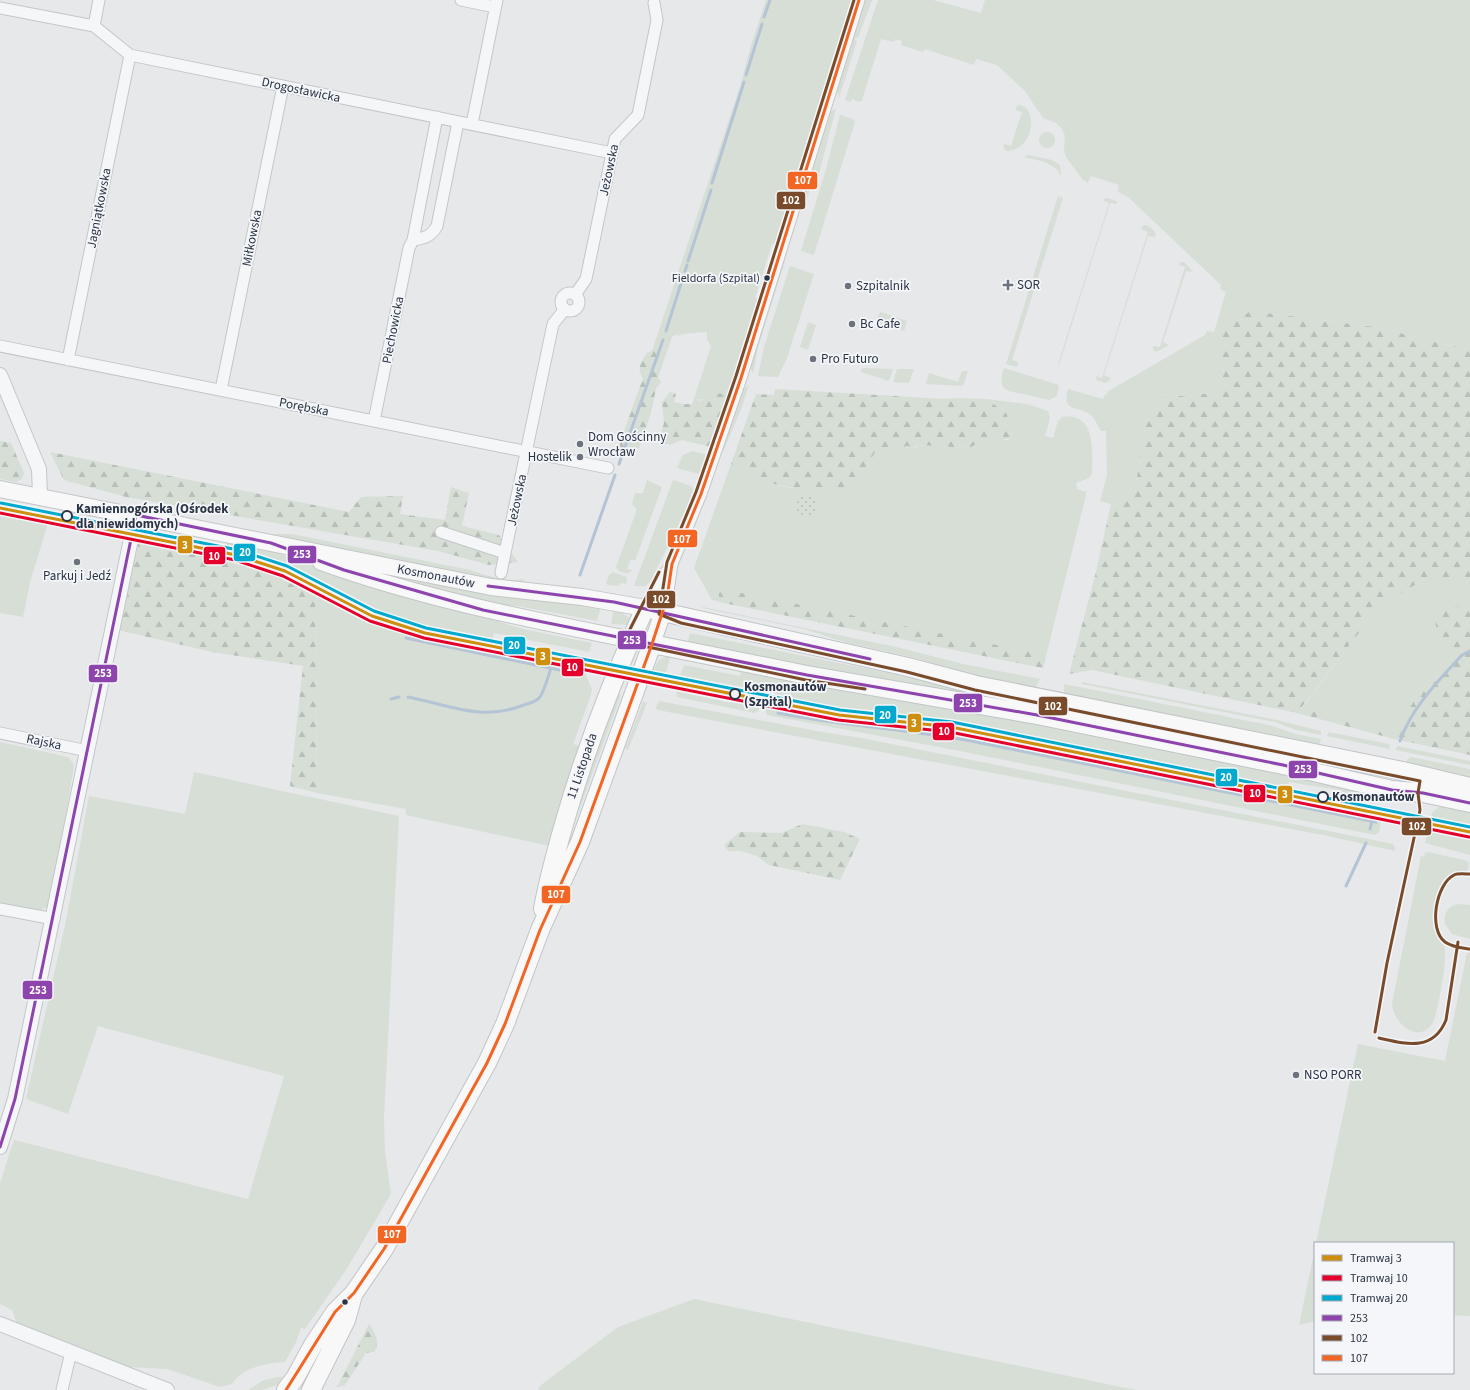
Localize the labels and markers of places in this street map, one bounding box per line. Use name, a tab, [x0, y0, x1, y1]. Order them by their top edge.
place label: Fieldorfa (Szpital)	[672, 270, 760, 287]
marker: Fieldorfa (Szpital)	[762, 273, 772, 283]
place label: SOR	[1017, 276, 1041, 294]
place label: Szpitalnik	[856, 277, 910, 295]
marker: SOR	[1002, 279, 1014, 291]
marker: Szpitalnik	[843, 281, 853, 291]
place label: Bc Cafe	[860, 315, 900, 333]
marker: Bc Cafe	[847, 319, 857, 329]
place label: Pro Futuro	[821, 350, 879, 368]
marker: Pro Futuro	[808, 354, 818, 364]
place label: Dom Gościnny Wrocław	[588, 428, 666, 461]
marker: Dom Gościnny Wrocław	[575, 439, 585, 449]
place label: Hostelik	[528, 448, 573, 466]
marker: Hostelik	[575, 452, 585, 462]
place label: Kamiennogórska (Ośrodek dla niewidomych)	[76, 500, 229, 533]
marker: Kamiennogórska (Ośrodek dla niewidomych)	[61, 510, 73, 522]
marker: Parkuj i Jedź	[72, 557, 82, 567]
place label: Parkuj i Jedź	[43, 567, 112, 585]
place label: Kosmonautów (Szpital)	[744, 678, 827, 711]
marker: Kosmonautów (Szpital)	[729, 688, 741, 700]
place label: Kosmonautów	[1332, 788, 1415, 806]
marker: Kosmonautów	[1317, 791, 1329, 803]
place label: NSO PORR	[1304, 1066, 1362, 1084]
marker: NSO PORR	[1291, 1070, 1301, 1080]
unlabelled marker	[340, 1297, 350, 1307]

